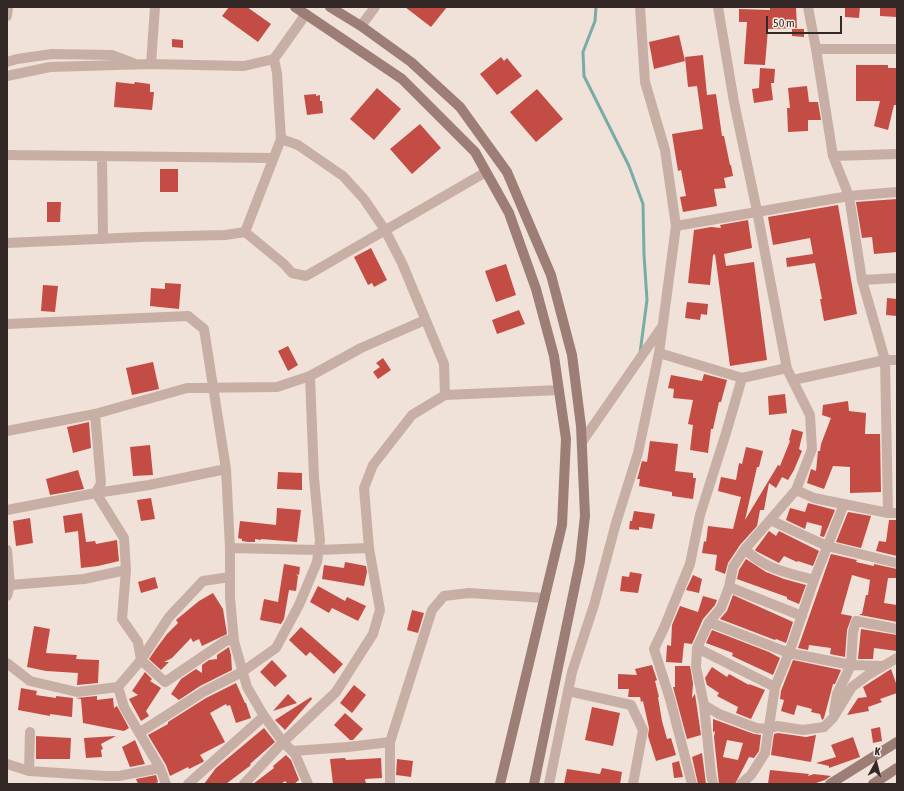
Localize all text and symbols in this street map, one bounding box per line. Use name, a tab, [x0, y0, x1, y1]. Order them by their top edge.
scale bar	[768, 8, 844, 34]
text: 50 m	[773, 16, 795, 30]
north arrow	[856, 743, 896, 783]
text: K	[874, 745, 881, 757]

